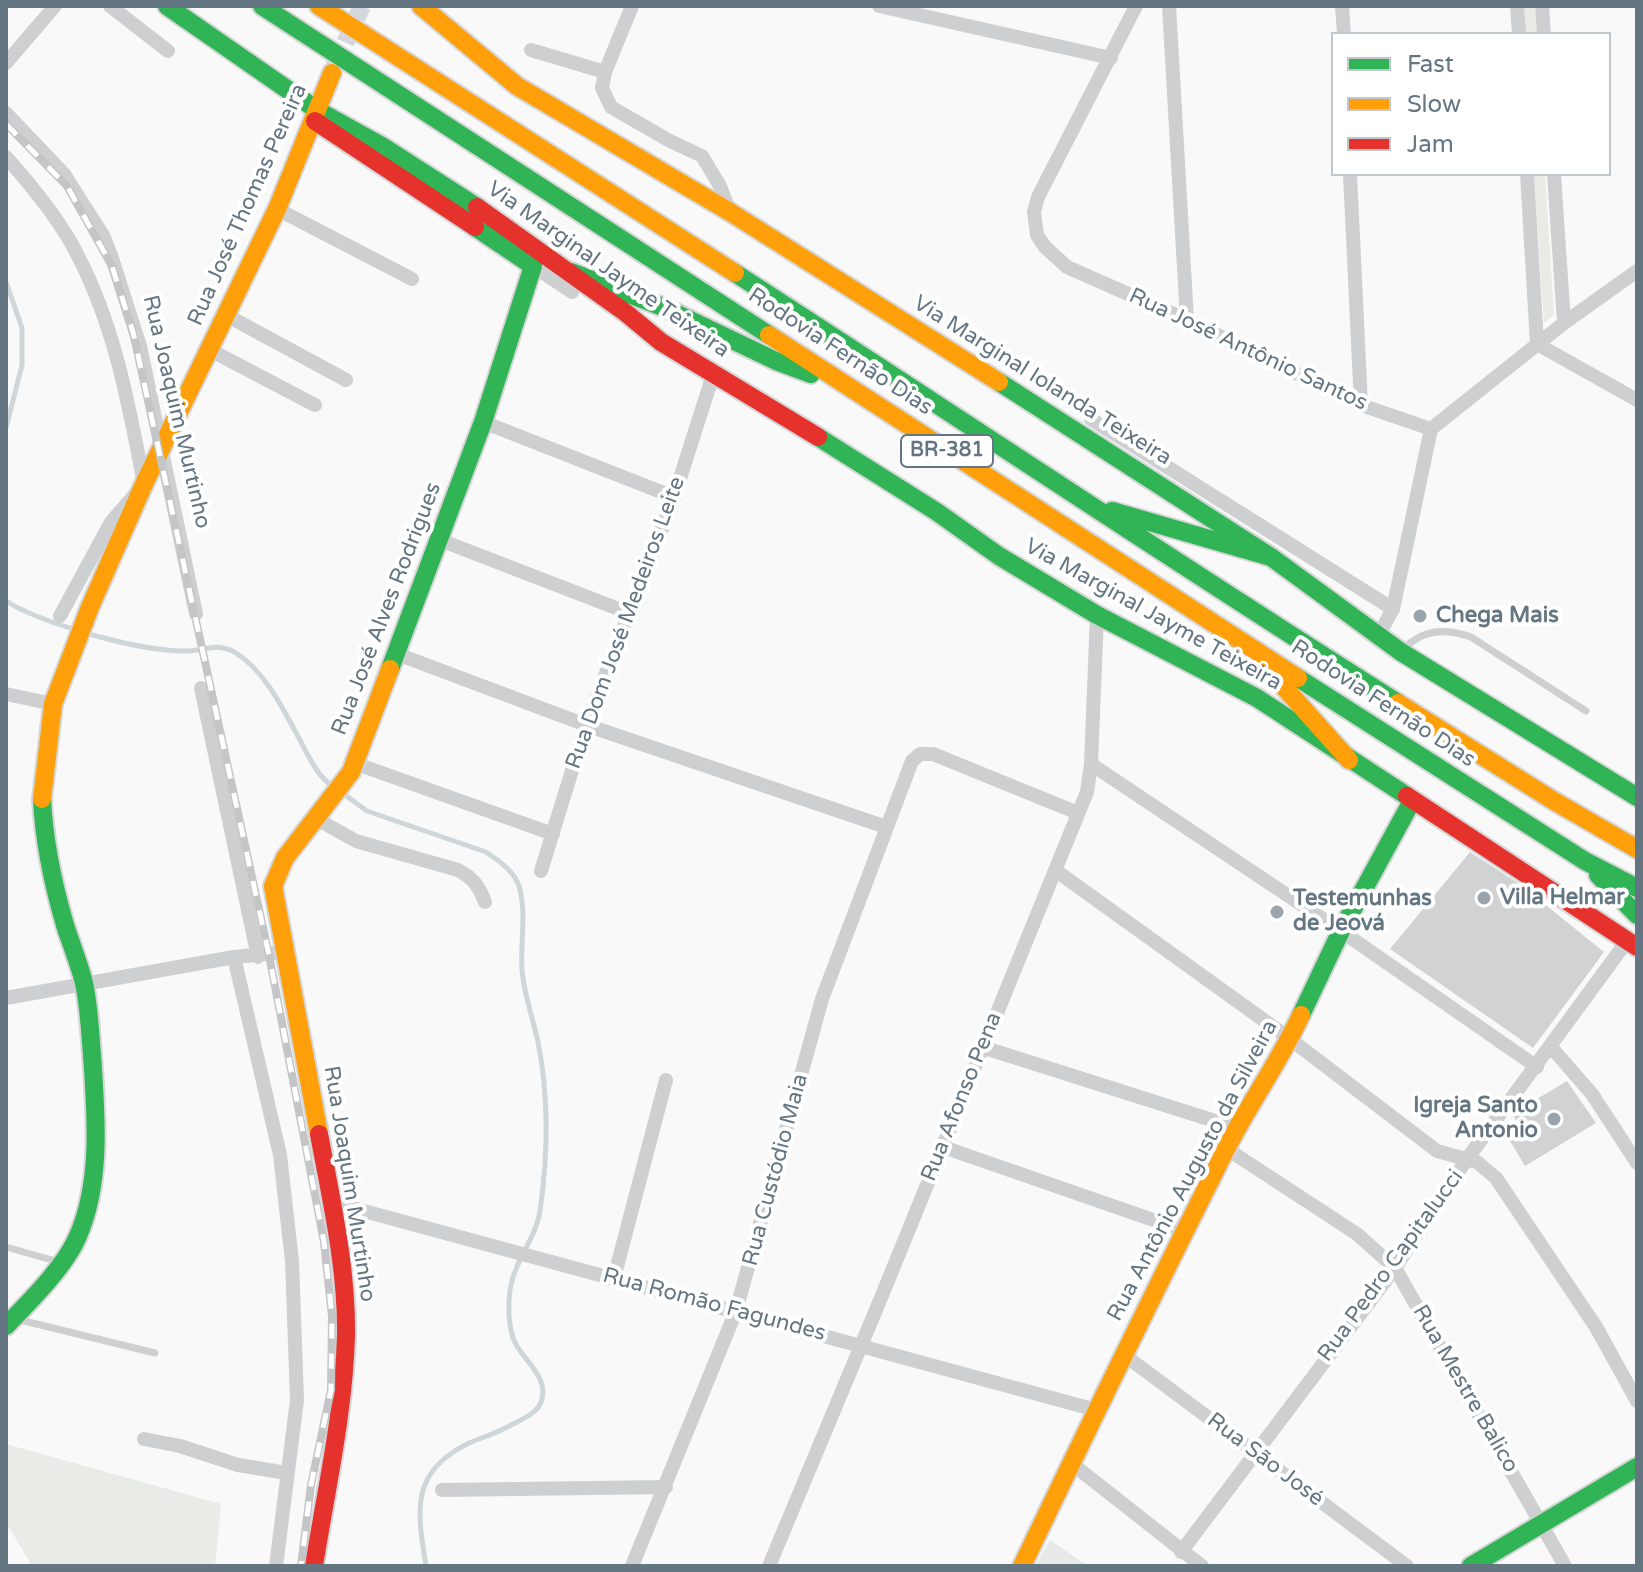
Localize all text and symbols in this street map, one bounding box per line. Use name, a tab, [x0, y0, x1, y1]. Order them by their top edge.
legend	[1331, 32, 1611, 176]
text: Fast	[1407, 50, 1454, 79]
street label: Rua José Thomas Pereira	[183, 80, 313, 330]
text: Slow	[1407, 90, 1461, 119]
text: Jam	[1407, 130, 1454, 159]
street label: Via Marginal Jayme Teixeira	[482, 176, 734, 364]
street label: Rodovia Fernão Dias	[743, 283, 937, 421]
street label: Rua José Antônio Santos	[1125, 283, 1371, 417]
street label: Via Marginal Iolanda Teixeira	[908, 290, 1176, 472]
street label: Rua Joaquim Murtinho	[136, 293, 216, 531]
road number: BR-381	[901, 435, 993, 467]
street label: Rua Dom José Medeiros Leite	[561, 473, 691, 773]
street label: Rua José Alves Rodrigues	[327, 479, 447, 739]
street label: Via Marginal Jayme Teixeira	[1020, 533, 1286, 697]
place label: Chega Mais	[1436, 603, 1559, 629]
marker: Chega Mais	[1411, 607, 1429, 625]
street label: Rodovia Fernão Dias	[1286, 635, 1480, 773]
place label: Villa Helmar	[1500, 885, 1625, 911]
place label: Testemunhas de Jeová	[1293, 886, 1432, 938]
marker: Villa Helmar	[1475, 889, 1493, 907]
marker: Testemunhas de Jeová	[1268, 903, 1286, 921]
street label: Rua Afonso Pena	[916, 1009, 1008, 1185]
street label: Rua Antônio Augusto da Silveira	[1102, 1016, 1284, 1326]
street label: Rua Joaquim Murtinho	[317, 1064, 381, 1304]
street label: Rua Custódio Maia	[738, 1071, 814, 1269]
place label: Igreja Santo Antonio	[1413, 1093, 1538, 1144]
marker: Igreja Santo Antonio	[1545, 1110, 1563, 1128]
street label: Rua Pedro Capitalucci	[1313, 1165, 1469, 1367]
street label: Rua Romão Fagundes	[600, 1263, 828, 1347]
street label: Rua Mestre Balico	[1406, 1300, 1524, 1478]
street label: Rua São José	[1202, 1408, 1328, 1512]

